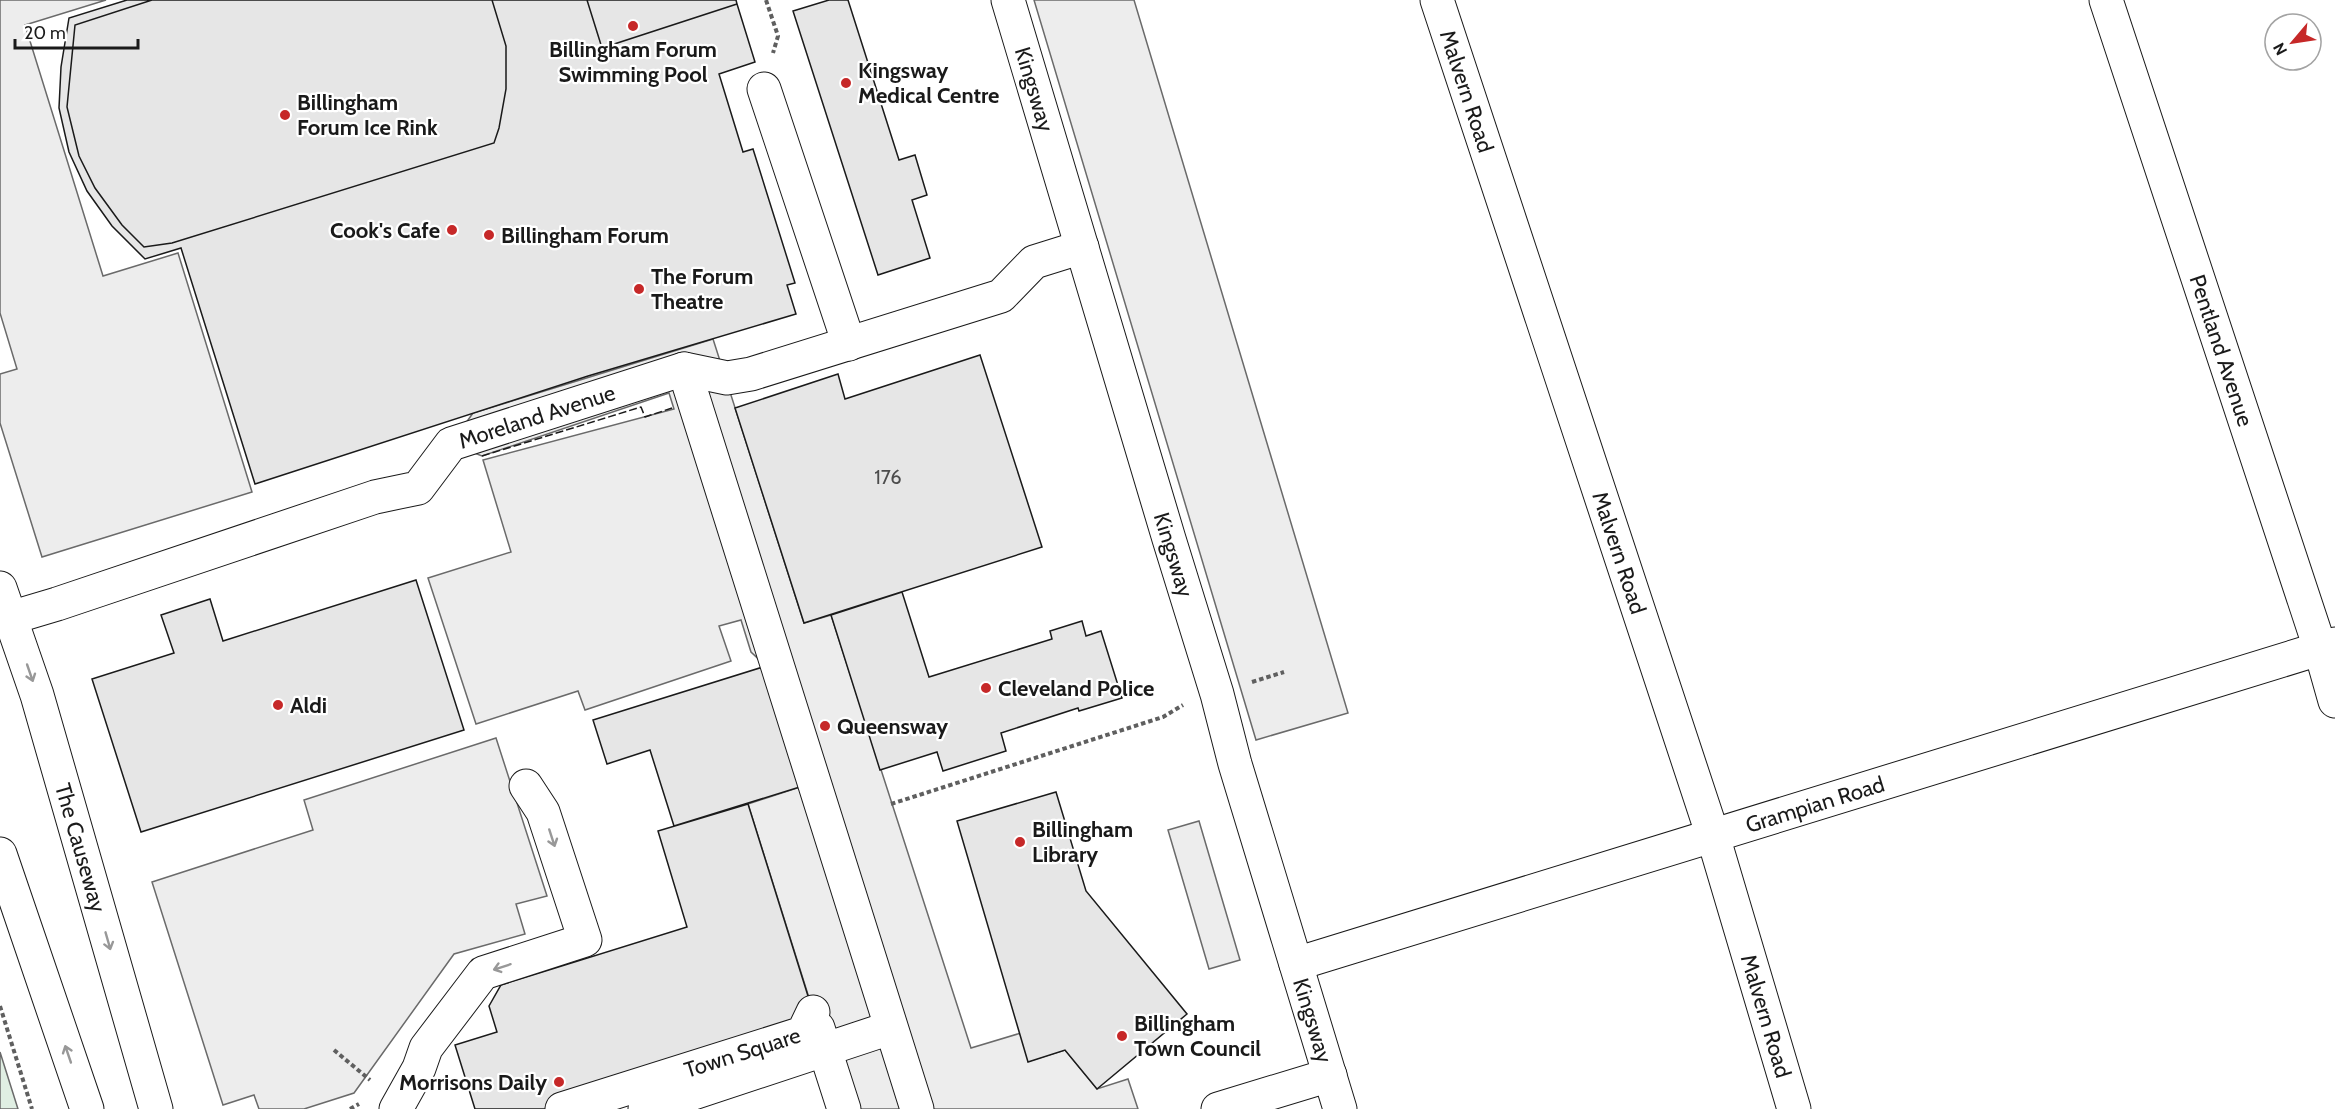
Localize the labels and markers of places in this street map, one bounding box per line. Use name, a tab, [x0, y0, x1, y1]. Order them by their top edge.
marker: Billingham Forum Swimming Pool	[626, 19, 640, 33]
place label: Billingham Forum Swimming Pool	[549, 36, 717, 88]
place label: Kingsway Medical Centre	[858, 57, 999, 109]
marker: Kingsway Medical Centre	[839, 76, 853, 90]
place label: Billingham Forum Ice Rink	[297, 89, 438, 141]
marker: Billingham Forum Ice Rink	[278, 108, 292, 122]
place label: Cook's Cafe	[330, 217, 440, 244]
place label: Billingham Forum	[501, 222, 669, 249]
marker: Cook's Cafe	[445, 223, 459, 237]
marker: Billingham Forum	[482, 228, 496, 242]
place label: The Forum Theatre	[651, 263, 753, 315]
marker: The Forum Theatre	[632, 282, 646, 296]
place label: Cleveland Police	[998, 675, 1154, 702]
marker: Cleveland Police	[979, 681, 993, 695]
place label: Aldi	[290, 692, 327, 719]
marker: Aldi	[271, 698, 285, 712]
place label: Queensway	[837, 713, 948, 740]
marker: Queensway	[818, 719, 832, 733]
place label: Billingham Library	[1032, 816, 1133, 868]
marker: Billingham Library	[1013, 835, 1027, 849]
place label: Billingham Town Council	[1134, 1010, 1261, 1062]
marker: Billingham Town Council	[1115, 1029, 1129, 1043]
place label: Morrisons Daily	[399, 1069, 547, 1096]
marker: Morrisons Daily	[552, 1075, 566, 1089]

